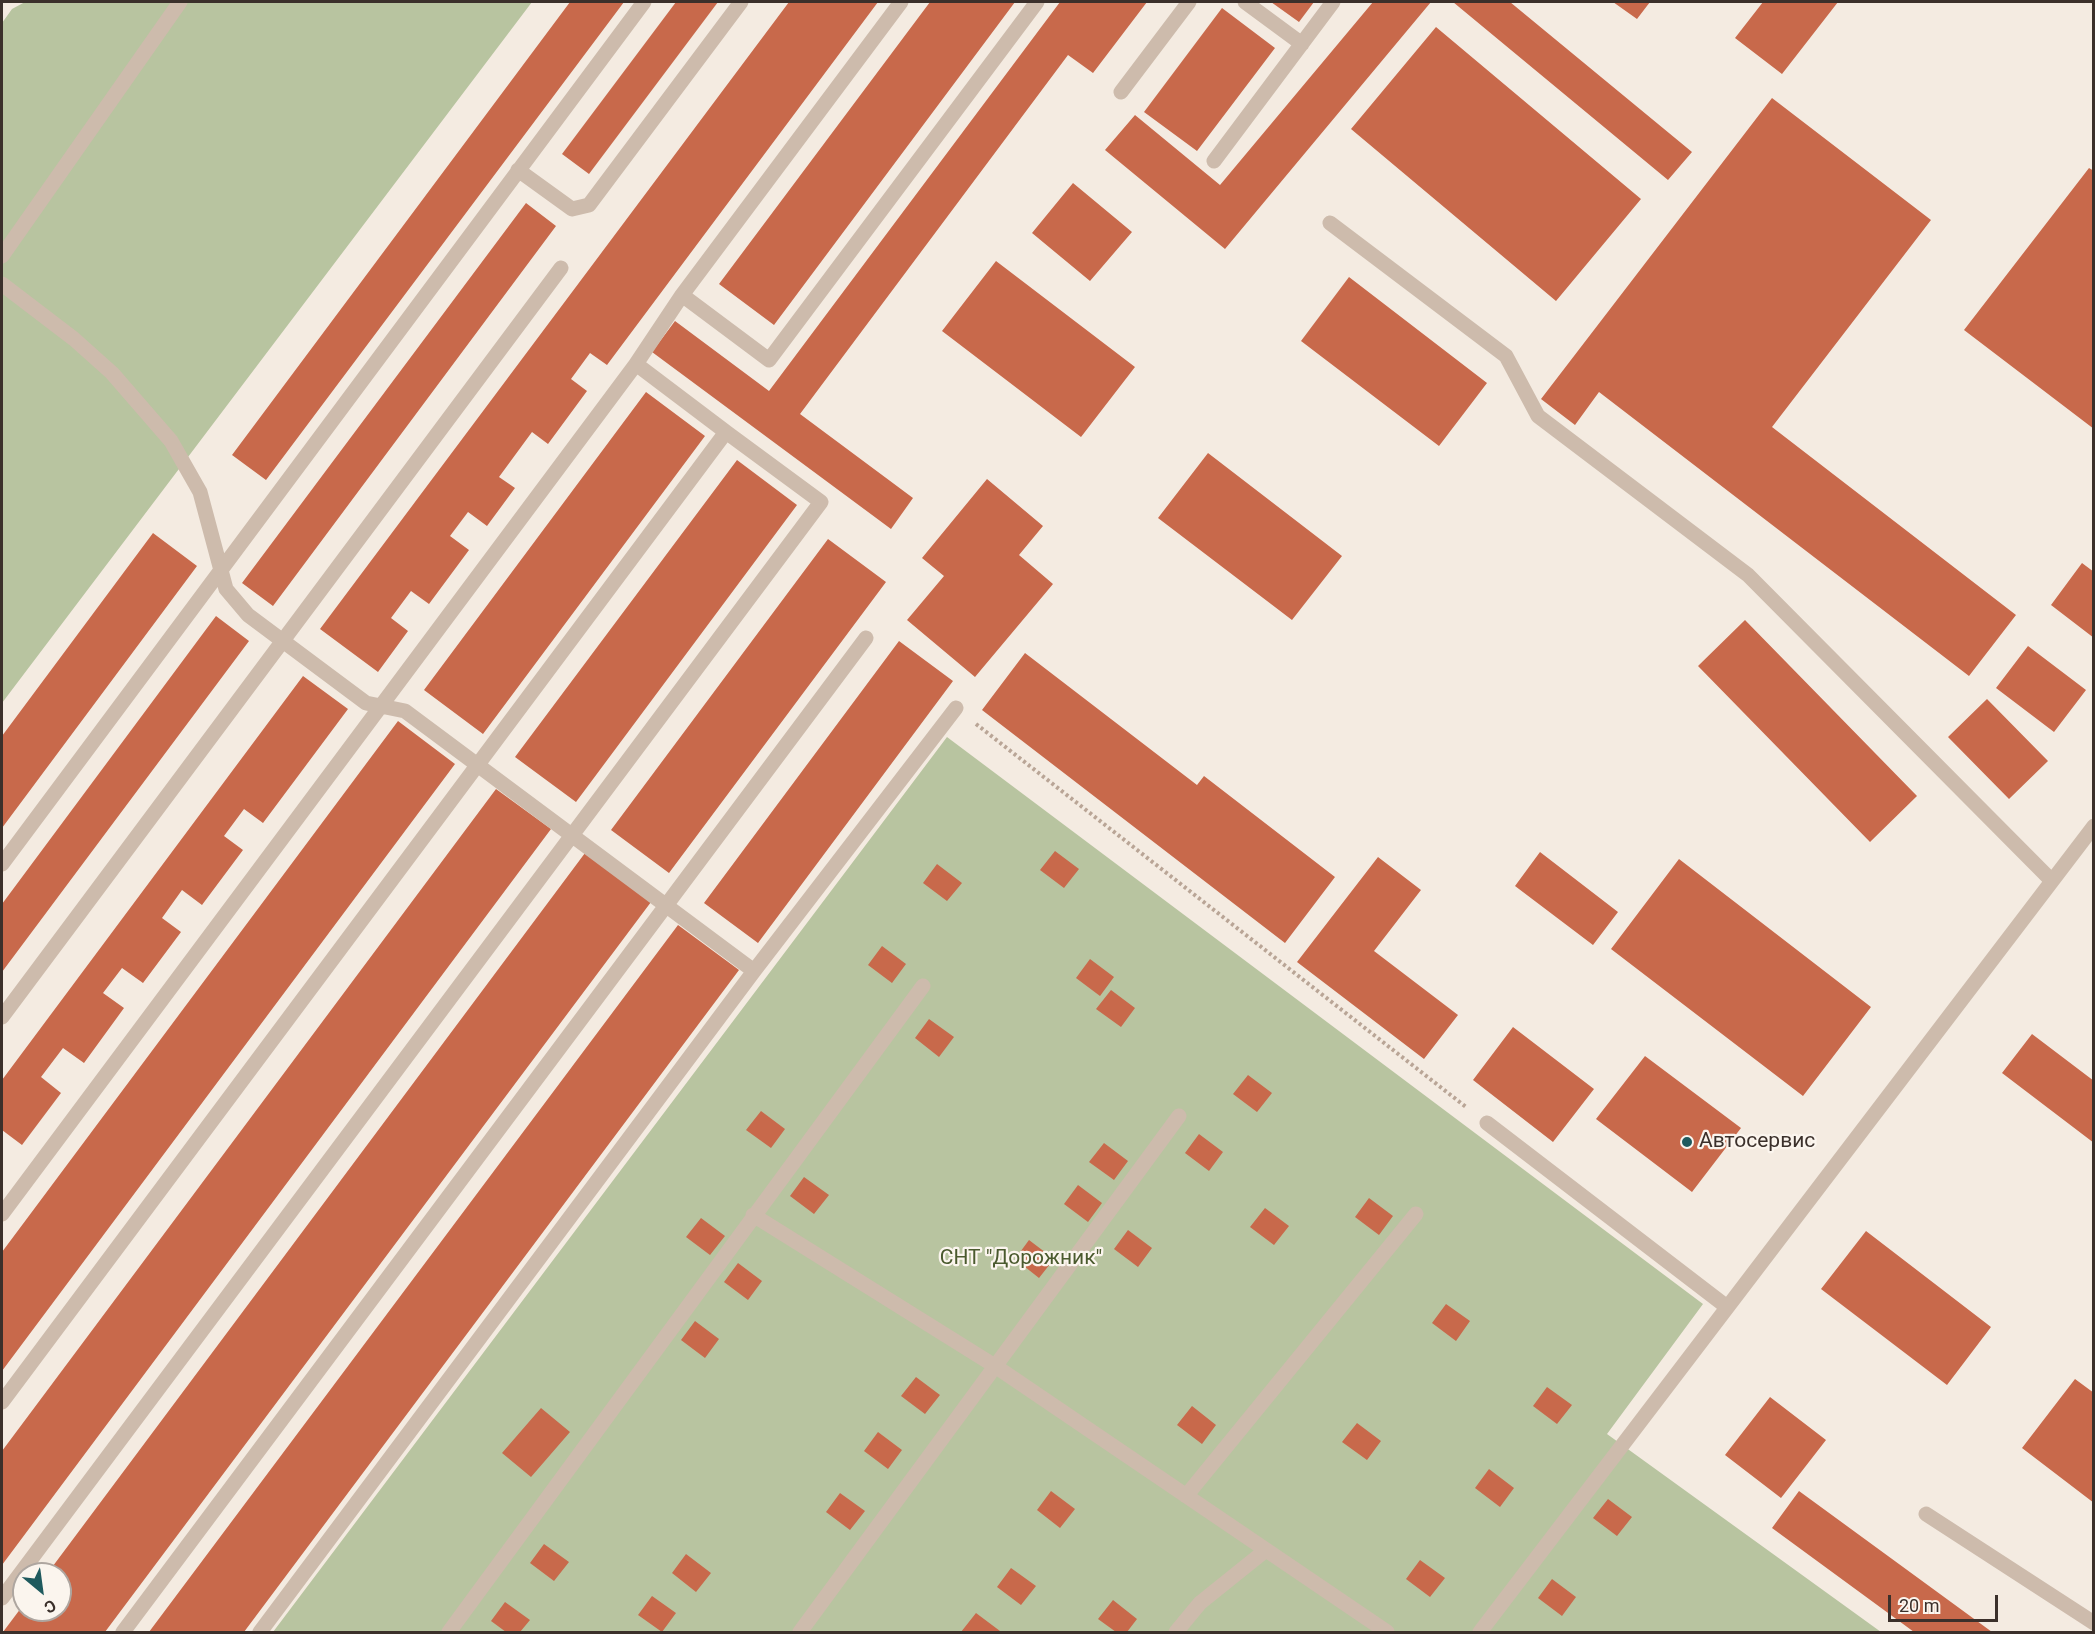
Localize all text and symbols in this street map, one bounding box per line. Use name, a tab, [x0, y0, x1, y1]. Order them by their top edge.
place label: Автосервис	[1699, 1129, 1815, 1155]
marker: Автосервис	[1680, 1135, 1694, 1149]
park label: СНТ "Дорожник"	[940, 1246, 1102, 1272]
north arrow	[12, 1562, 72, 1622]
scale bar	[1891, 1583, 2000, 1621]
text: 20 m	[1899, 1595, 1939, 1616]
text: С	[41, 1596, 59, 1617]

